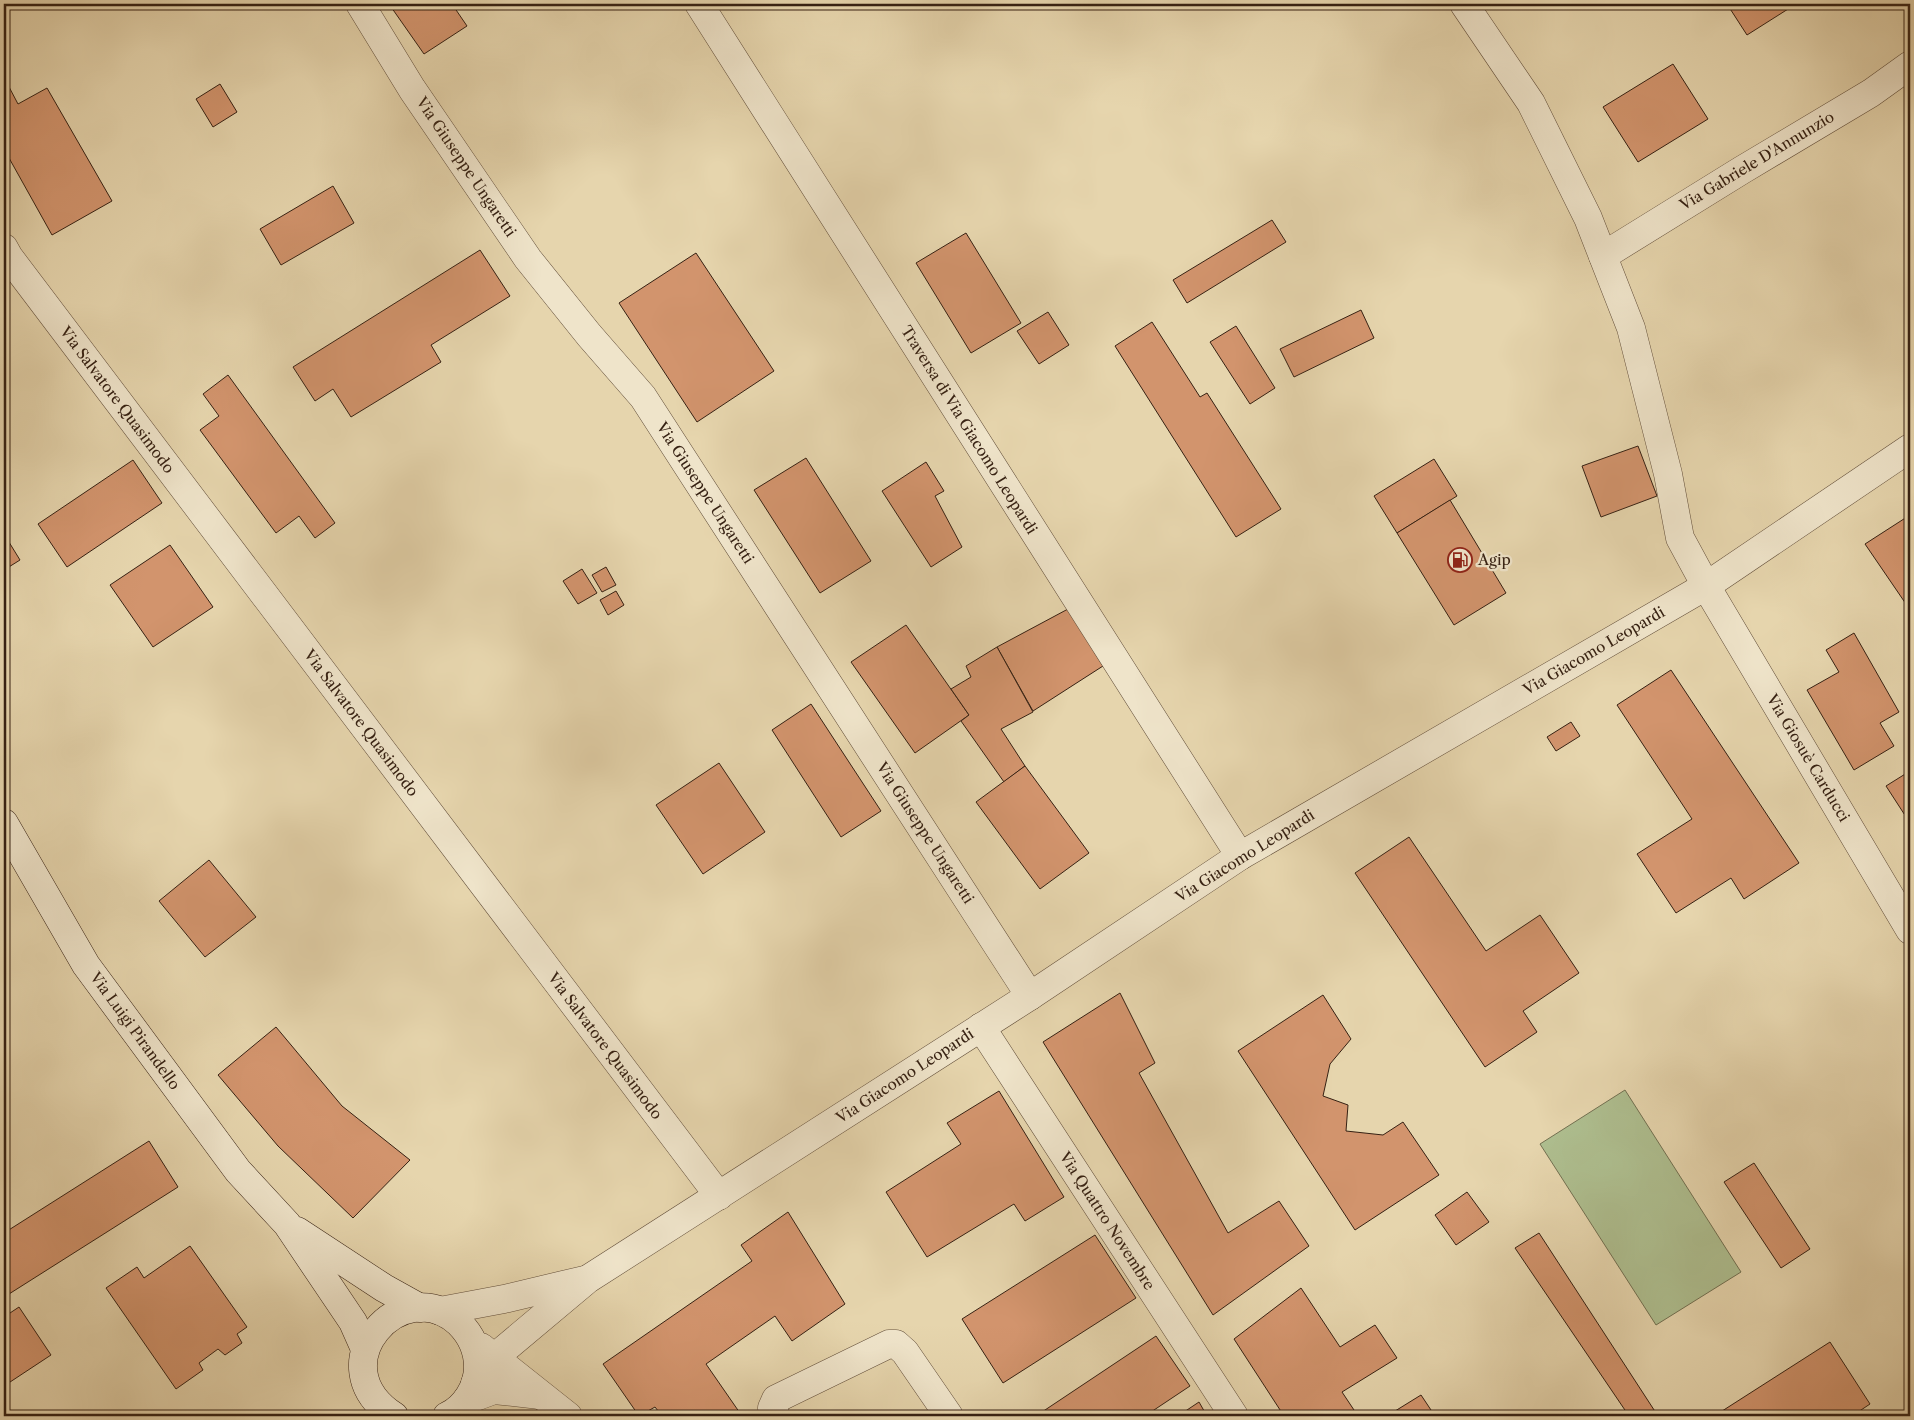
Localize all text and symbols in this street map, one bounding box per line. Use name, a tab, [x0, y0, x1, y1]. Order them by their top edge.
street label: Via Giuseppe Ungaretti	[412, 92, 521, 241]
street label: Via Gabriele D'Annunzio	[1675, 107, 1837, 215]
street label: Via Salvatore Quasimodo	[55, 322, 179, 477]
street label: Traversa di Via Giacomo Leopardi	[897, 322, 1042, 538]
street label: Via Giuseppe Ungaretti	[652, 418, 759, 567]
fuel station icon: Agip	[1447, 547, 1473, 573]
place label: Agip	[1477, 550, 1511, 569]
street label: Via Giacomo Leopardi	[1519, 602, 1668, 699]
street label: Via Salvatore Quasimodo	[299, 645, 423, 800]
street label: Via Giosuè Carducci	[1762, 690, 1854, 825]
street label: Via Giuseppe Ungaretti	[872, 758, 979, 907]
street label: Via Giacomo Leopardi	[1171, 805, 1318, 907]
street label: Via Luigi Pirandello	[86, 967, 184, 1093]
street label: Via Salvatore Quasimodo	[543, 968, 667, 1123]
street label: Via Giacomo Leopardi	[831, 1024, 977, 1128]
street label: Via Quattro Novembre	[1055, 1147, 1159, 1293]

